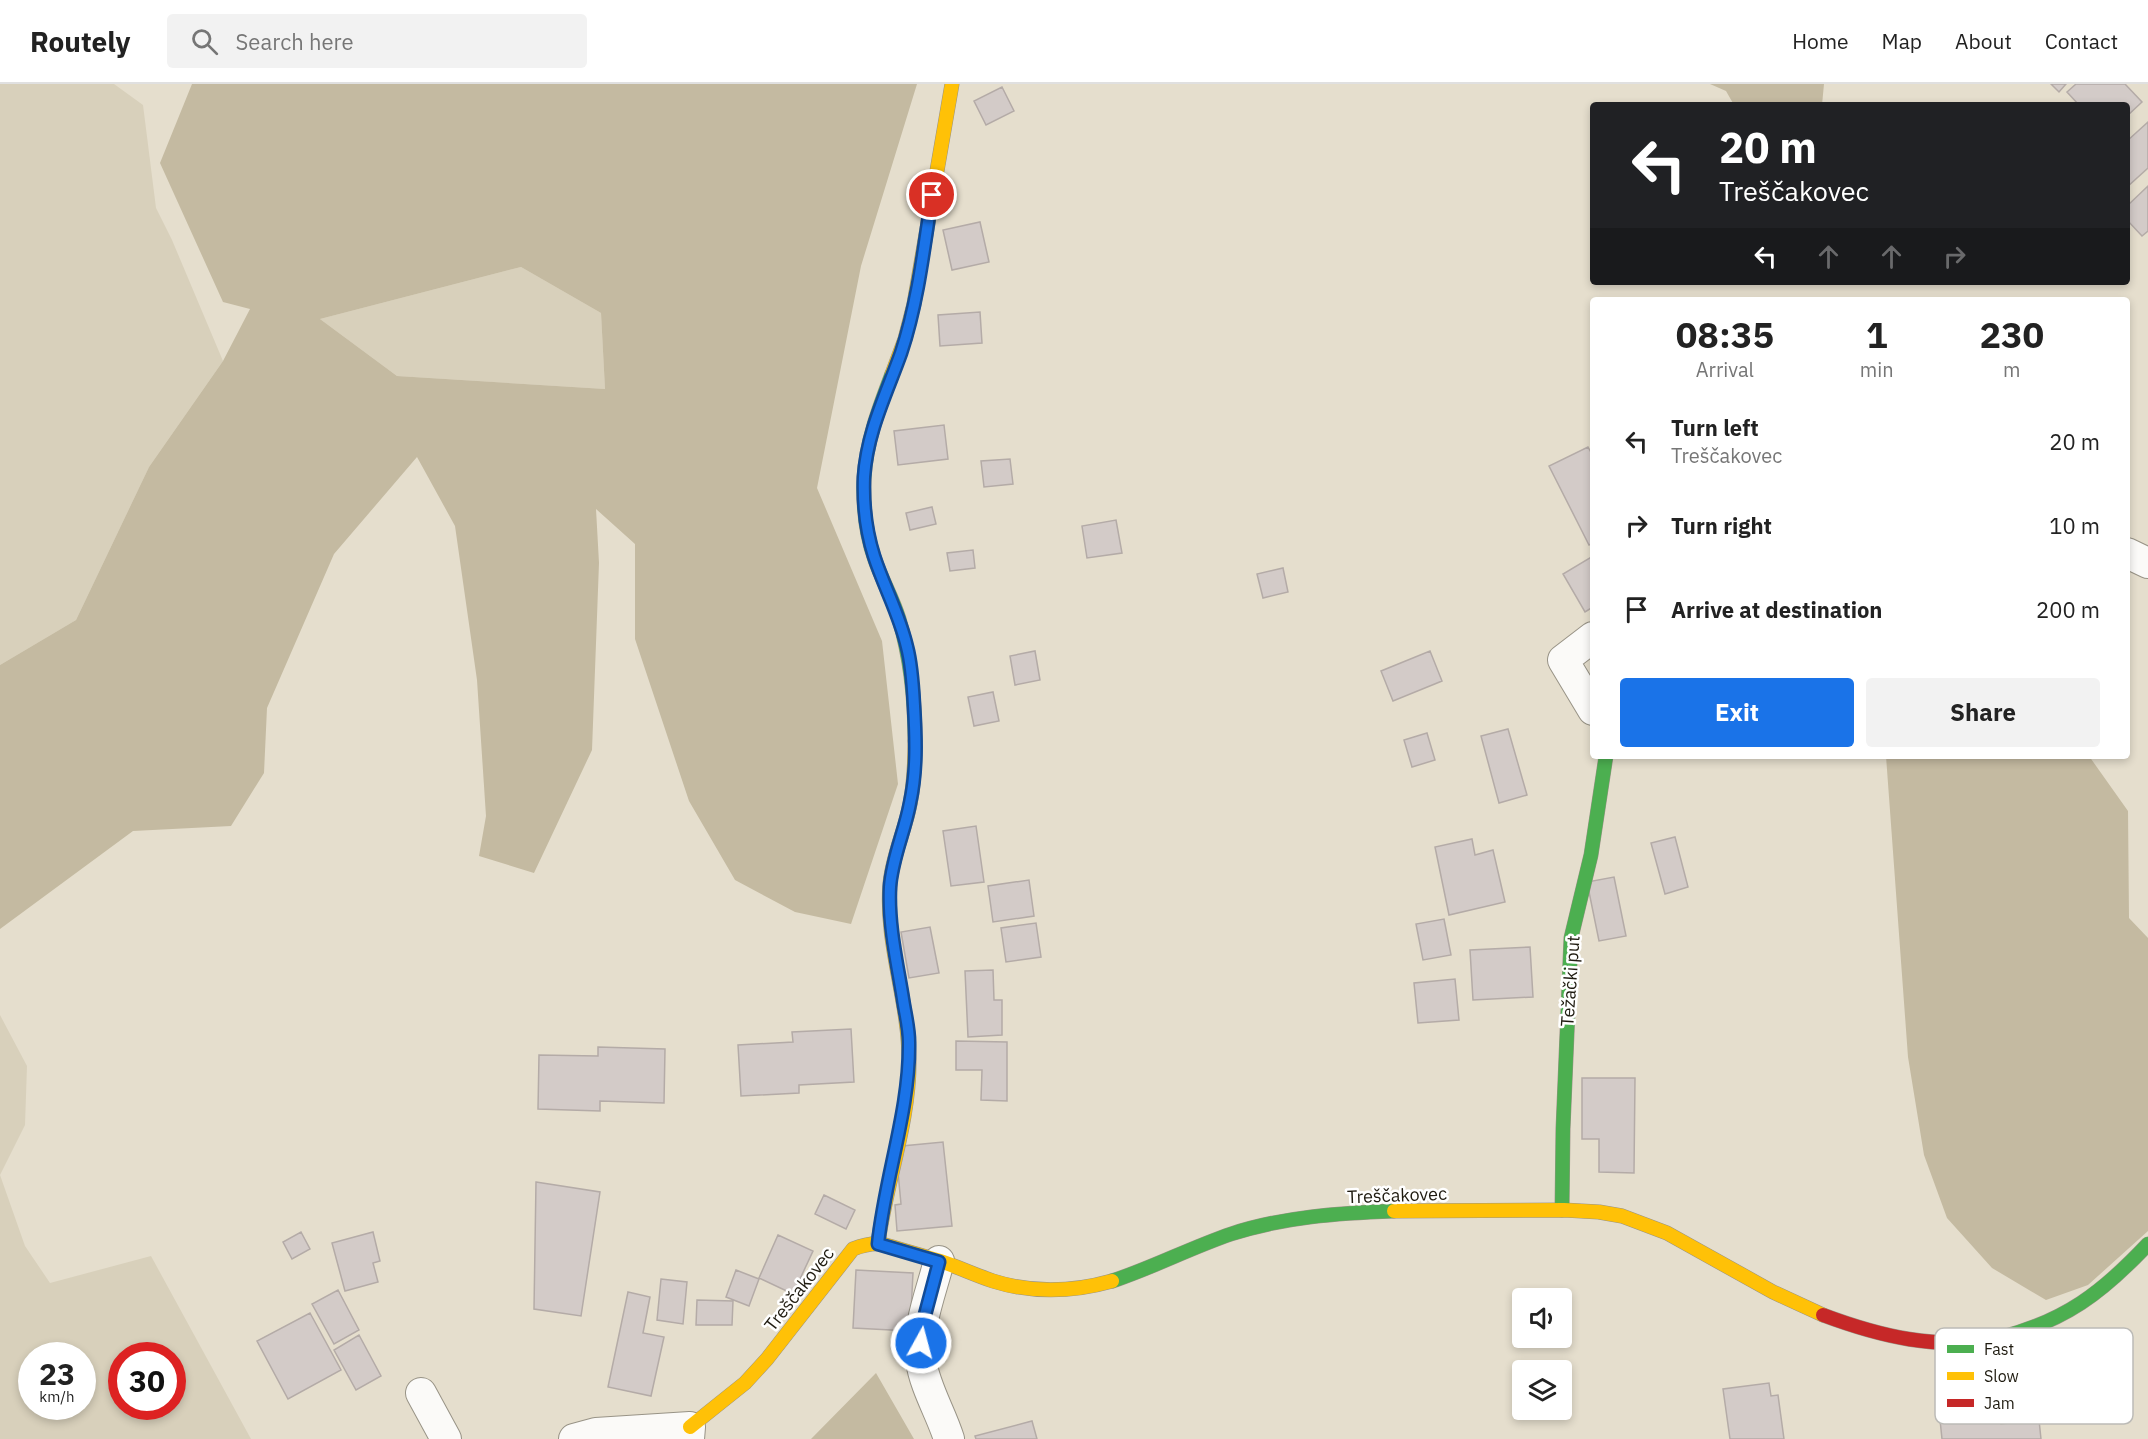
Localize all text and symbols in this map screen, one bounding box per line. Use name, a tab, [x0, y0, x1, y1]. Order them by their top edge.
search box	[167, 14, 587, 68]
text: Routely	[30, 23, 131, 60]
icon: search	[188, 25, 221, 58]
text: Search here	[236, 27, 354, 56]
text: Home	[1792, 27, 1849, 55]
text: Map	[1882, 27, 1922, 55]
text: About	[1955, 27, 2012, 55]
text: Contact	[2045, 27, 2118, 55]
text: 20 m	[1719, 120, 1817, 175]
icon: left	[1620, 126, 1698, 204]
pin	[906, 169, 957, 220]
text: Treščakovec	[1719, 173, 1869, 208]
icon: arrive	[915, 178, 948, 211]
icon: left	[1749, 240, 1782, 273]
icon: ahead	[1812, 240, 1845, 273]
icon: ahead	[1875, 240, 1908, 273]
icon: right	[1938, 240, 1971, 273]
text: 08:35	[1676, 311, 1774, 358]
text: 1	[1866, 311, 1888, 358]
text: 230	[1979, 311, 2044, 358]
text: Arrival	[1696, 356, 1754, 383]
text: min	[1860, 356, 1894, 383]
text: m	[2003, 356, 2021, 383]
text: Turn left	[1671, 413, 1759, 442]
icon: left	[1620, 425, 1653, 458]
text: 20 m	[2049, 427, 2100, 456]
text: Treščakovec	[1671, 442, 1782, 469]
icon: right	[1620, 509, 1653, 542]
text: Turn right	[1671, 511, 1772, 540]
text: 10 m	[2049, 511, 2100, 540]
icon: arrive	[1620, 593, 1653, 626]
text: Arrive at destination	[1671, 595, 1882, 624]
text: 200 m	[2036, 595, 2100, 624]
button: Exit	[1620, 678, 1854, 747]
button: Share	[1866, 678, 2100, 747]
street label: Težački put	[1555, 935, 1585, 1027]
street label: Treščakovec	[1347, 1182, 1447, 1208]
street label: Treščakovec	[759, 1242, 839, 1336]
map controls	[1512, 1288, 1572, 1420]
button: sound	[1512, 1288, 1572, 1348]
position arrow	[889, 1311, 953, 1375]
legend	[1935, 1328, 2133, 1424]
text: Fast	[1984, 1339, 2014, 1359]
speed limit sign: 30	[108, 1342, 186, 1420]
text: 23	[39, 1354, 75, 1393]
button: layers	[1512, 1360, 1572, 1420]
text: Slow	[1984, 1366, 2019, 1386]
text: km/h	[39, 1387, 75, 1406]
text: Jam	[1984, 1393, 2015, 1413]

